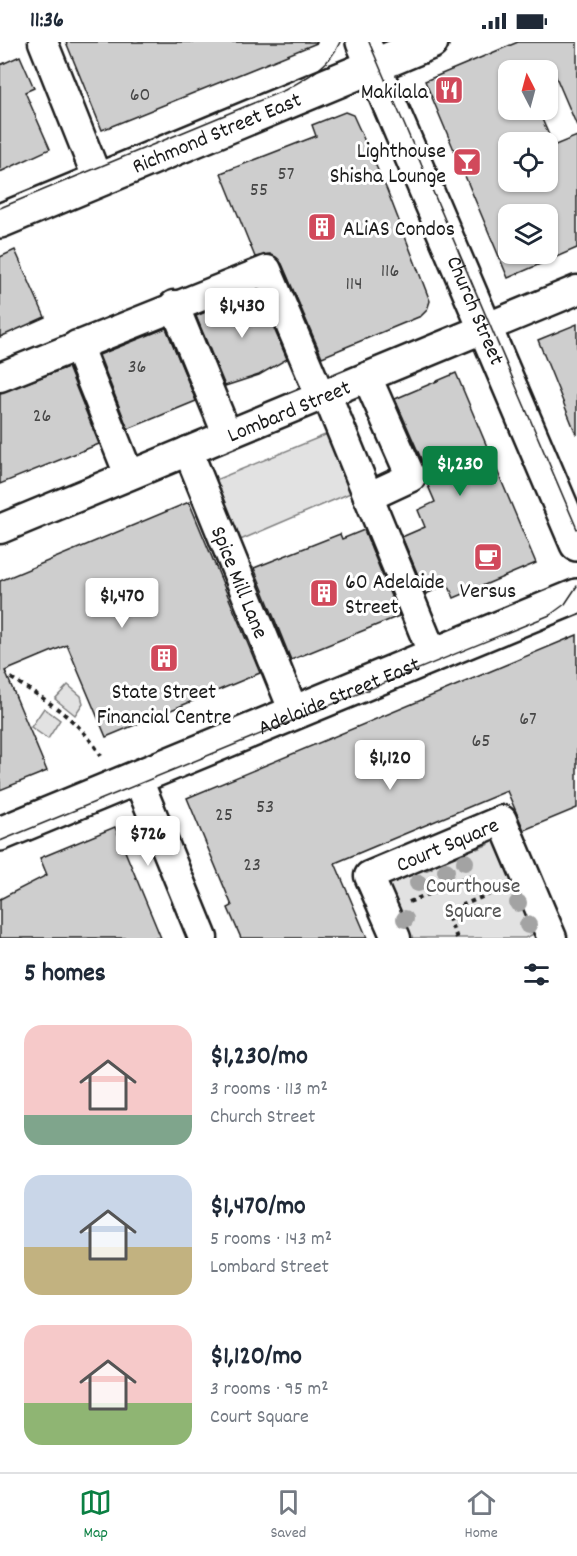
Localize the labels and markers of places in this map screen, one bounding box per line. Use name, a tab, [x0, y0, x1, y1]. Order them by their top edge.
restaurant icon: Makilala	[433, 74, 465, 106]
place label: Makilala	[361, 78, 429, 109]
place label: Lighthouse Shisha Lounge	[330, 137, 446, 193]
bar icon: Lighthouse Shisha Lounge	[451, 146, 483, 178]
building icon: ALiAS Condos	[306, 211, 338, 243]
place label: ALiAS Condos	[343, 215, 455, 246]
pin: $1,430	[193, 288, 291, 339]
pin: $1,230	[411, 446, 509, 497]
cafe icon: Versus	[472, 541, 504, 573]
place label: 60 Adelaide Street	[345, 568, 444, 624]
building icon: 60 Adelaide Street	[308, 577, 340, 609]
place label: Versus	[460, 577, 516, 608]
pin: $1,470	[73, 578, 171, 629]
building icon: State Street Financial Centre	[148, 642, 180, 674]
place label: State Street Financial Centre	[97, 678, 231, 734]
pin: $1,120	[341, 740, 439, 791]
pin: $726	[112, 816, 184, 867]

